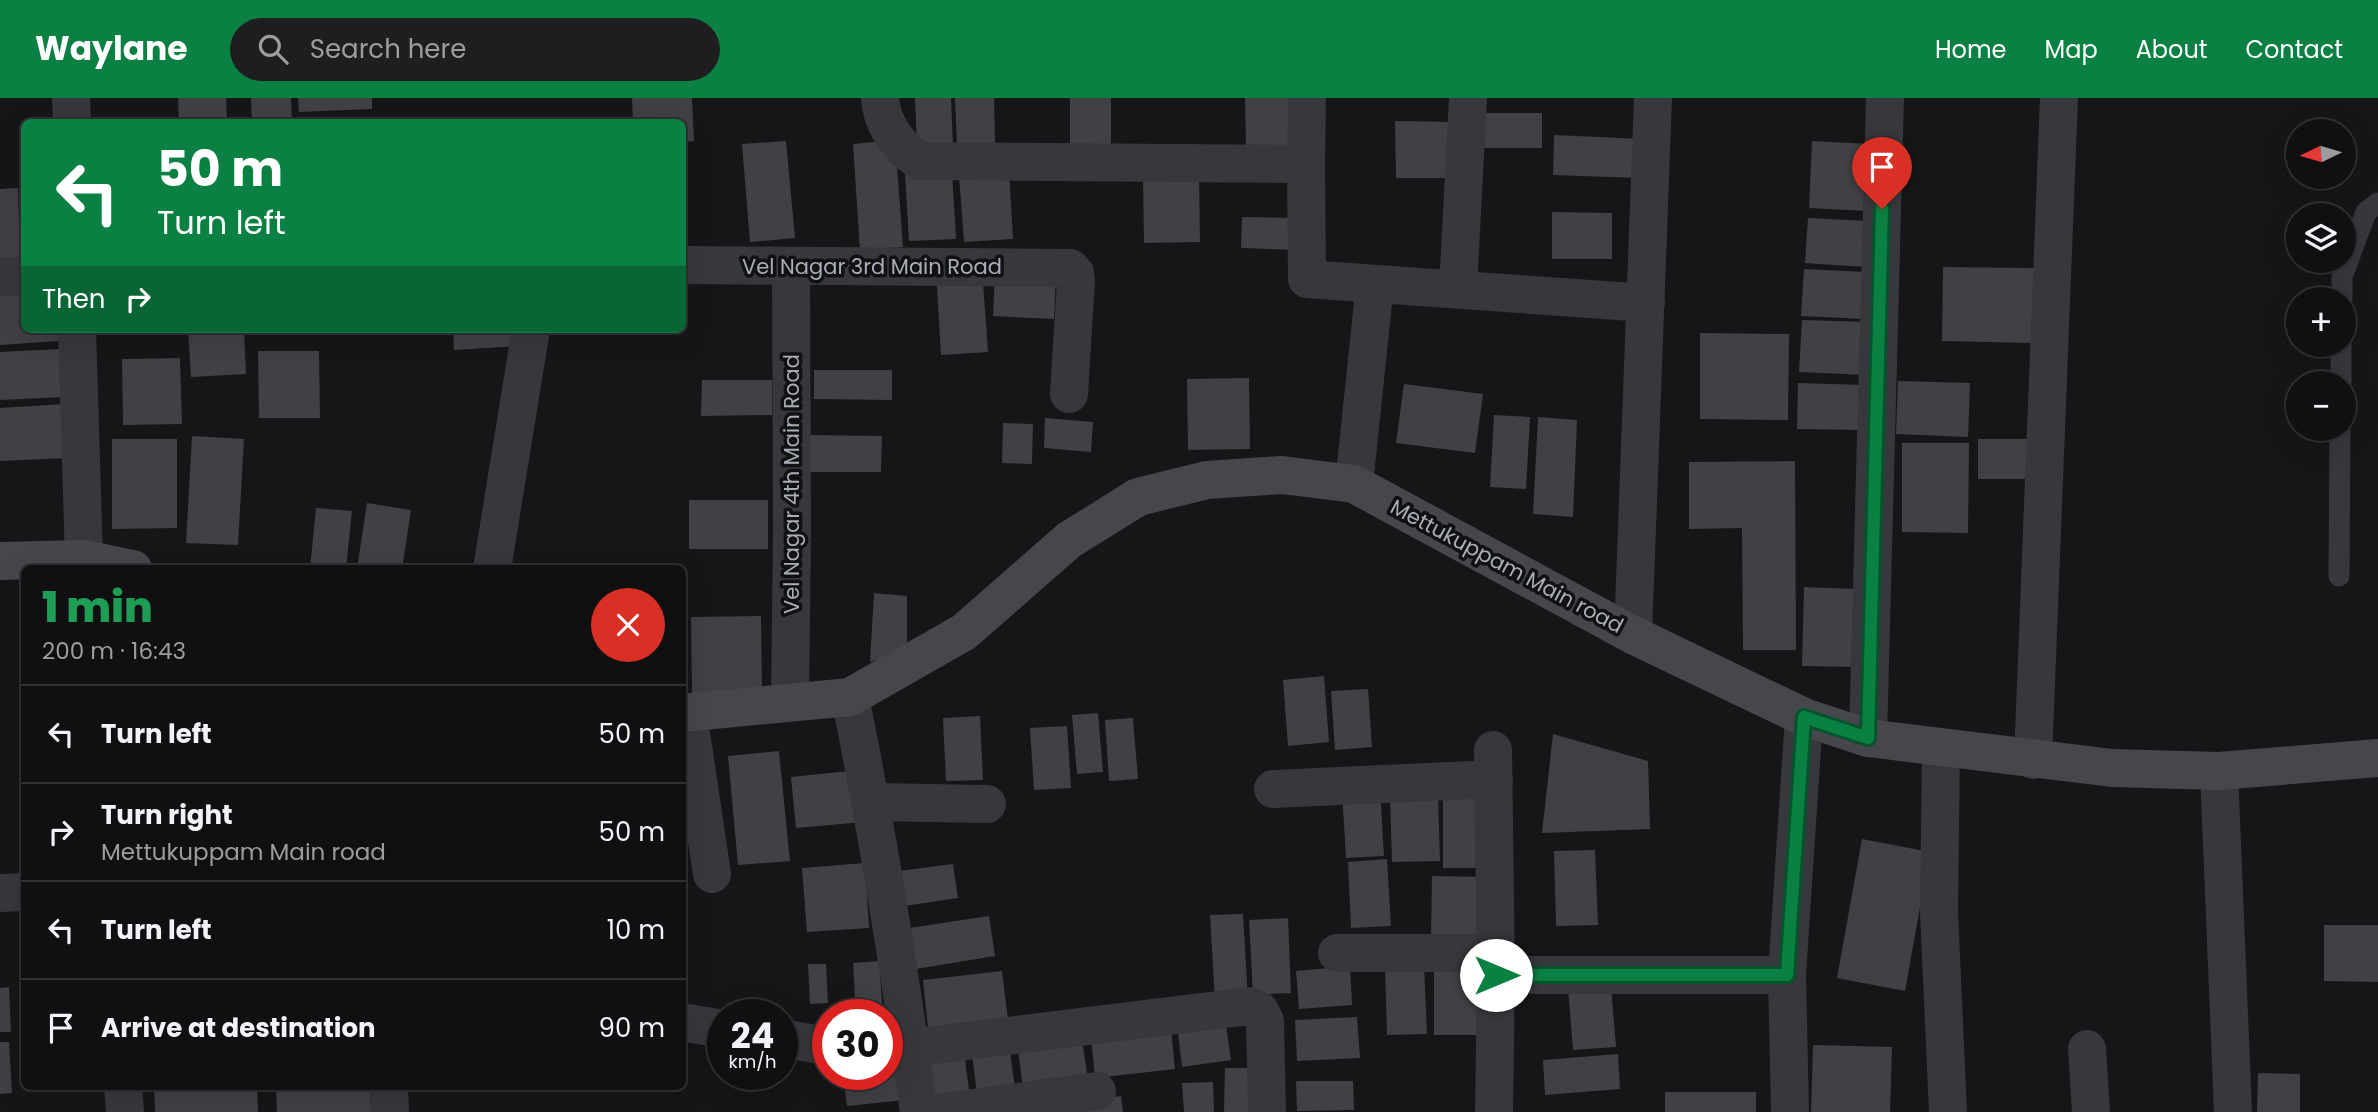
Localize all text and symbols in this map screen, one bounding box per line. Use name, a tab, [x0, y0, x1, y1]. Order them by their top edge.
search box	[230, 18, 720, 81]
text: Waylane	[35, 25, 188, 72]
icon: search	[254, 30, 292, 68]
text: Search here	[310, 31, 466, 67]
text: Home	[1935, 33, 2007, 66]
text: Map	[2045, 33, 2098, 66]
text: About	[2136, 33, 2207, 66]
text: Contact	[2245, 33, 2343, 66]
north arrow	[2286, 119, 2356, 189]
map controls	[2286, 119, 2356, 441]
text: 50 m	[157, 135, 283, 203]
pin	[1852, 137, 1912, 209]
icon: left	[42, 147, 133, 238]
icon: arrive	[1863, 148, 1901, 186]
text: Turn left	[157, 200, 286, 245]
button: layers	[2286, 203, 2356, 273]
street label: Vel Nagar 3rd Main Road	[742, 252, 1002, 281]
icon: right	[119, 280, 157, 318]
text: Then	[42, 281, 105, 317]
button: +	[2286, 287, 2356, 357]
street label: Vel Nagar 4th Main Road	[777, 354, 806, 614]
button: −	[2286, 371, 2356, 441]
street label: Mettukuppam Main road	[1385, 492, 1629, 640]
text: 1 min	[42, 578, 153, 637]
button: close	[591, 588, 665, 662]
text: 200 m · 16:43	[42, 635, 186, 667]
icon: left	[42, 715, 80, 753]
text: Turn left	[101, 716, 212, 752]
text: 50 m	[599, 716, 665, 752]
text: Turn right	[101, 797, 233, 833]
icon: right	[42, 813, 80, 851]
text: 50 m	[599, 814, 665, 850]
text: Mettukuppam Main road	[101, 836, 386, 868]
icon: left	[42, 911, 80, 949]
text: Turn left	[101, 912, 212, 948]
text: 10 m	[607, 912, 665, 948]
position arrow	[1459, 938, 1533, 1012]
speed limit sign: 30	[812, 999, 903, 1090]
icon: arrive	[42, 1009, 80, 1047]
text: Arrive at destination	[101, 1010, 376, 1046]
text: 90 m	[599, 1010, 665, 1046]
text: 24	[731, 1011, 774, 1060]
text: km/h	[729, 1049, 776, 1074]

